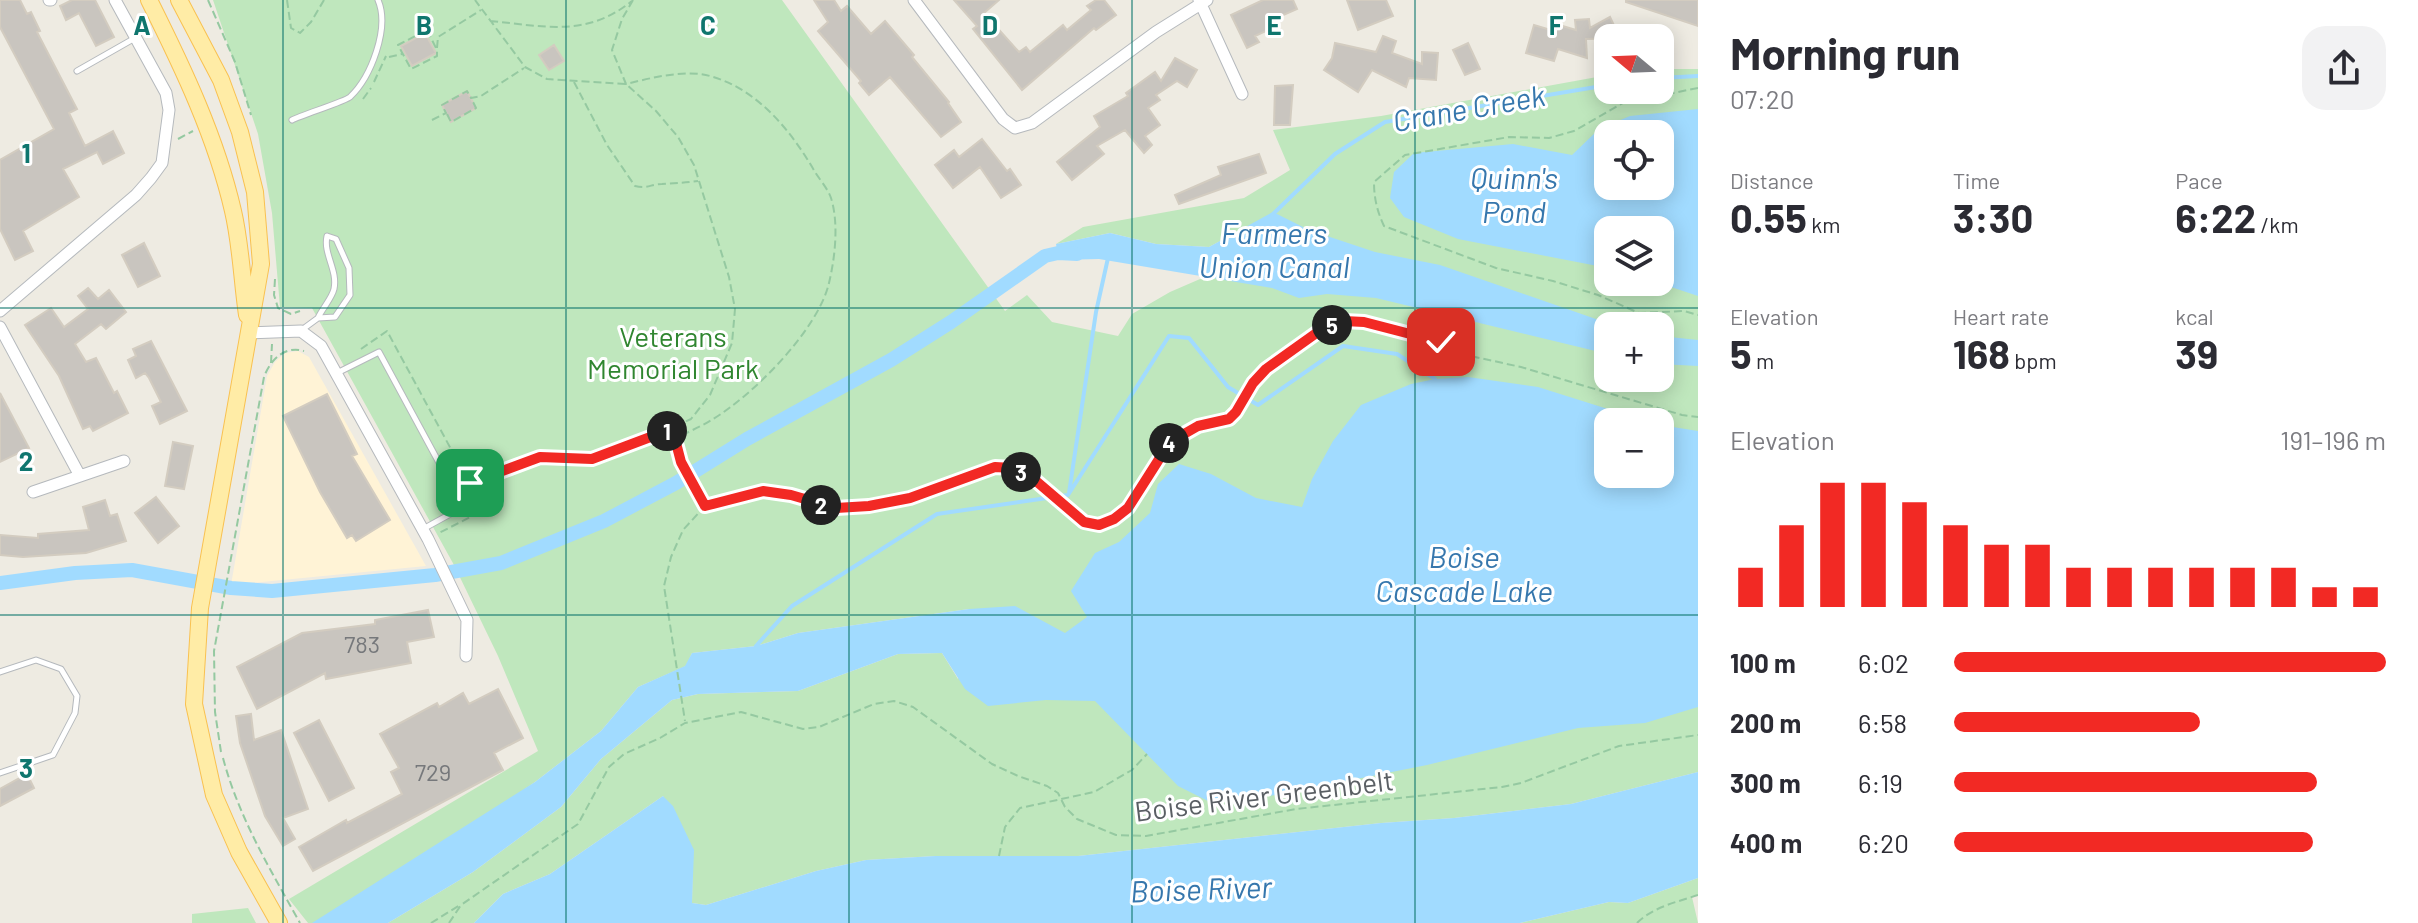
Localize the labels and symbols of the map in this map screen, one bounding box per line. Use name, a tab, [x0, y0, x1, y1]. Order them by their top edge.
text: A	[133, 9, 151, 40]
text: B	[416, 9, 432, 40]
text: C	[700, 9, 716, 40]
text: D	[982, 9, 998, 40]
text: E	[1266, 9, 1282, 40]
text: F	[1549, 9, 1564, 40]
north arrow	[1594, 24, 1674, 104]
water label: Crane Creek	[1390, 76, 1548, 138]
text: 1	[21, 137, 31, 168]
water label: Quinn's Pond	[1470, 159, 1558, 229]
water label: Farmers Union Canal	[1199, 214, 1350, 284]
pin: 5	[1312, 305, 1352, 345]
pin	[1407, 308, 1475, 376]
park label: Veterans Memorial Park	[587, 319, 759, 385]
pin: 1	[647, 411, 687, 451]
pin: 4	[1149, 423, 1189, 463]
text: 2	[19, 445, 33, 476]
pin	[436, 449, 504, 517]
pin: 3	[1001, 452, 1041, 492]
pin: 2	[801, 485, 841, 525]
water label: Boise Cascade Lake	[1375, 538, 1553, 608]
house number: 783	[344, 629, 380, 658]
text: 3	[19, 752, 33, 783]
house number: 729	[415, 757, 451, 786]
street label: Boise River Greenbelt	[1133, 762, 1395, 828]
water label: Boise River	[1130, 867, 1274, 908]

